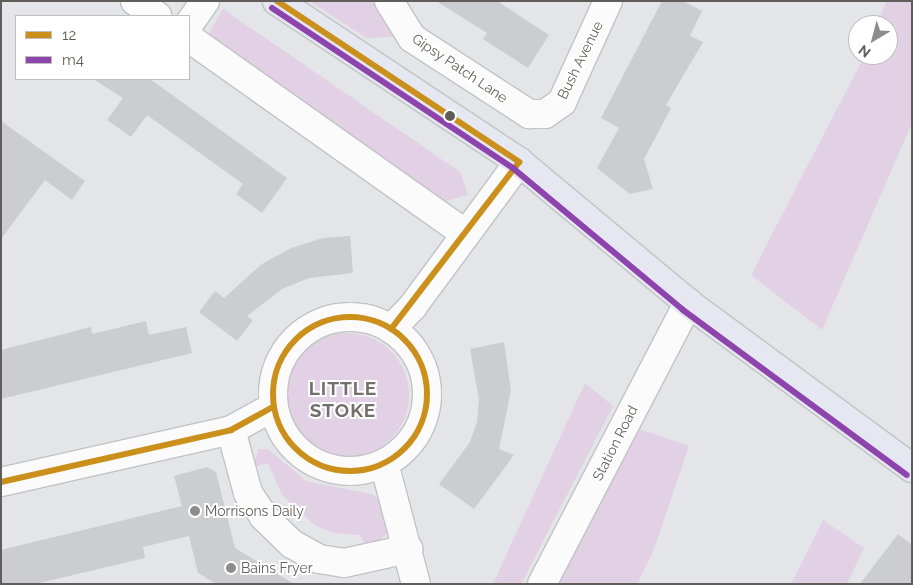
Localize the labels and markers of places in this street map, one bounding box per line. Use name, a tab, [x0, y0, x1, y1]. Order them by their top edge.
unlabelled marker	[445, 111, 455, 121]
place label: Morrisons Daily	[205, 503, 304, 519]
marker: Morrisons Daily	[189, 505, 201, 517]
place label: Bains Fryer	[241, 560, 313, 576]
marker: Bains Fryer	[225, 562, 237, 574]

